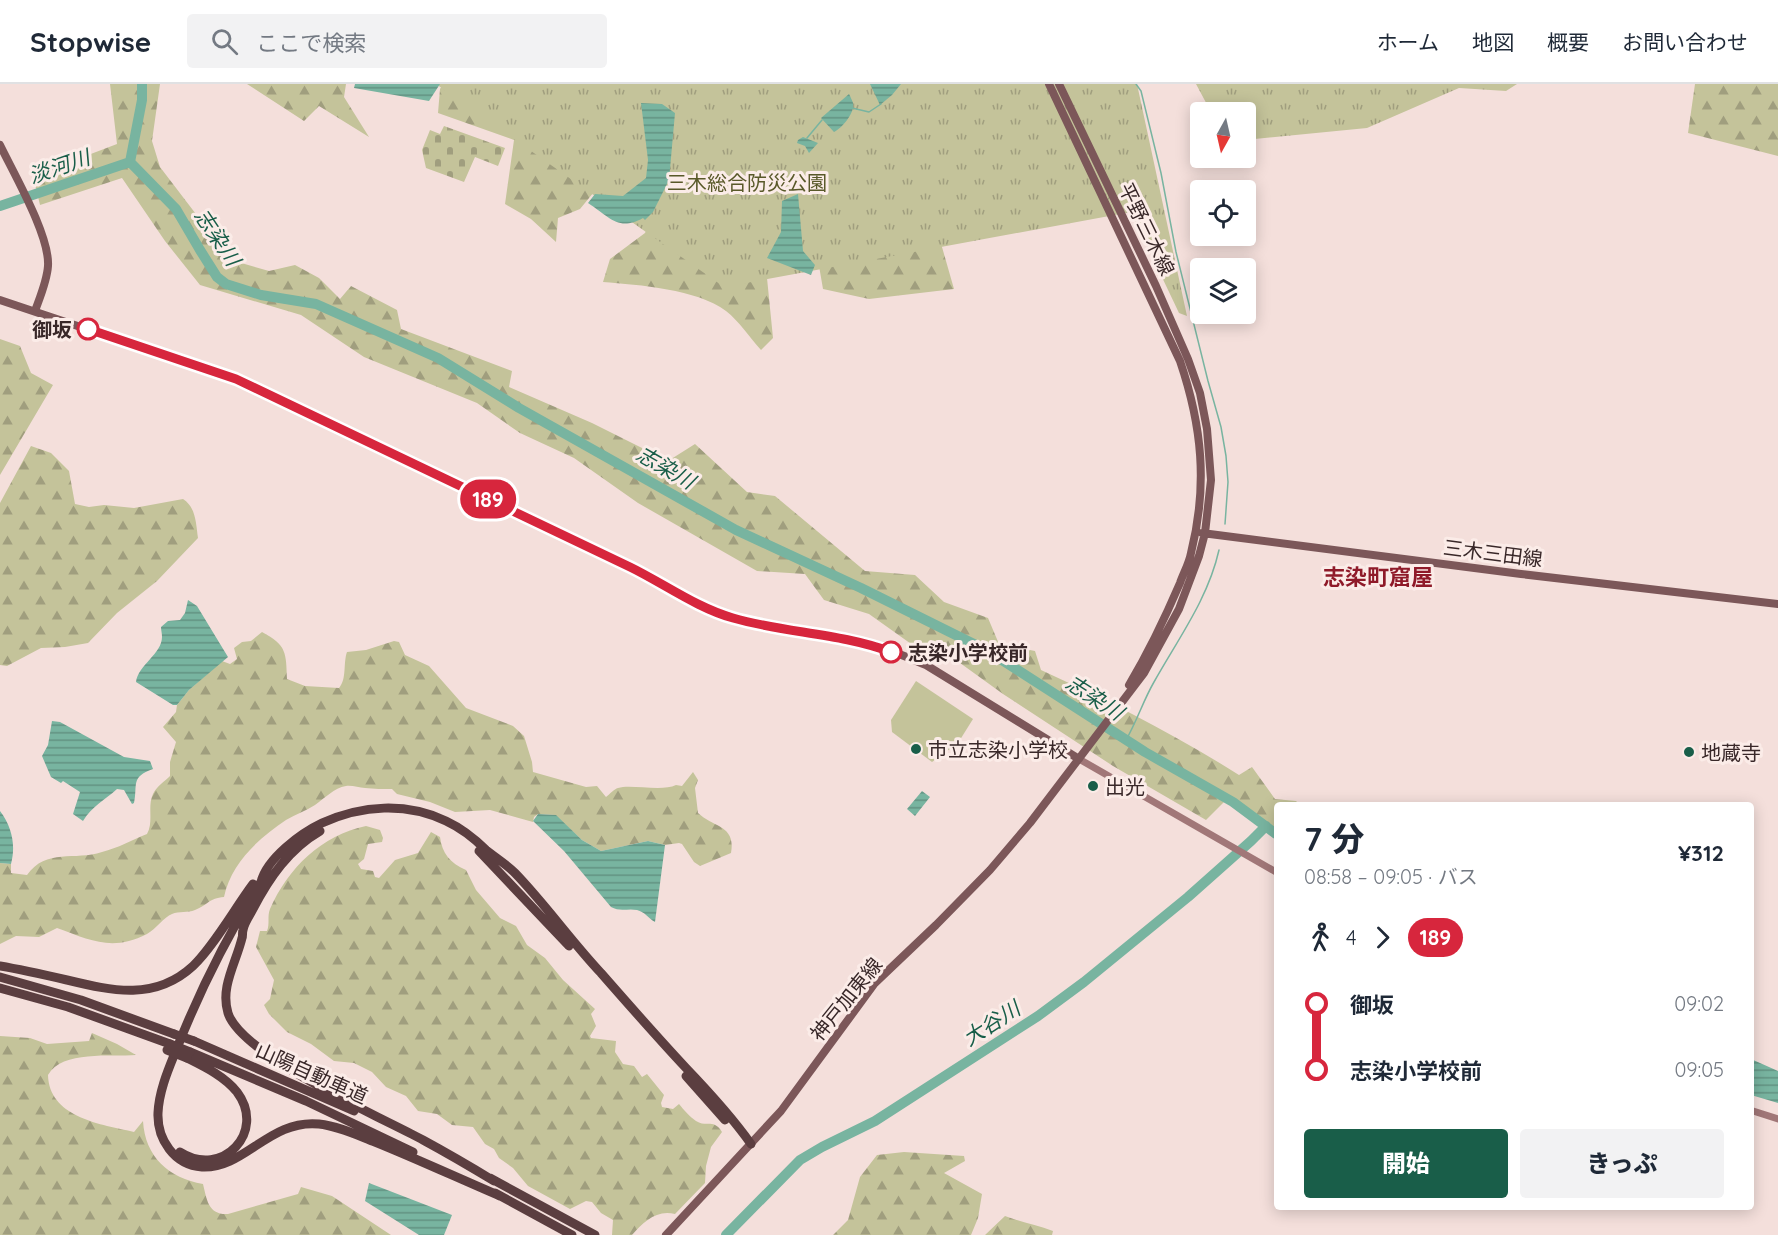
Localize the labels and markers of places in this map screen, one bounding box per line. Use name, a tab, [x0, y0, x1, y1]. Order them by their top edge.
place label: 御坂	[32, 317, 72, 342]
marker: 御坂	[77, 318, 99, 340]
place label: 志染小学校前	[908, 640, 1028, 665]
marker: 志染小学校前	[880, 641, 902, 663]
place label: 市立志染小学校	[928, 737, 1068, 762]
place label: 地蔵寺	[1701, 740, 1761, 765]
marker: 市立志染小学校	[909, 742, 923, 756]
marker: 地蔵寺	[1682, 745, 1696, 759]
place label: 出光	[1105, 774, 1145, 799]
marker: 出光	[1086, 779, 1100, 793]

